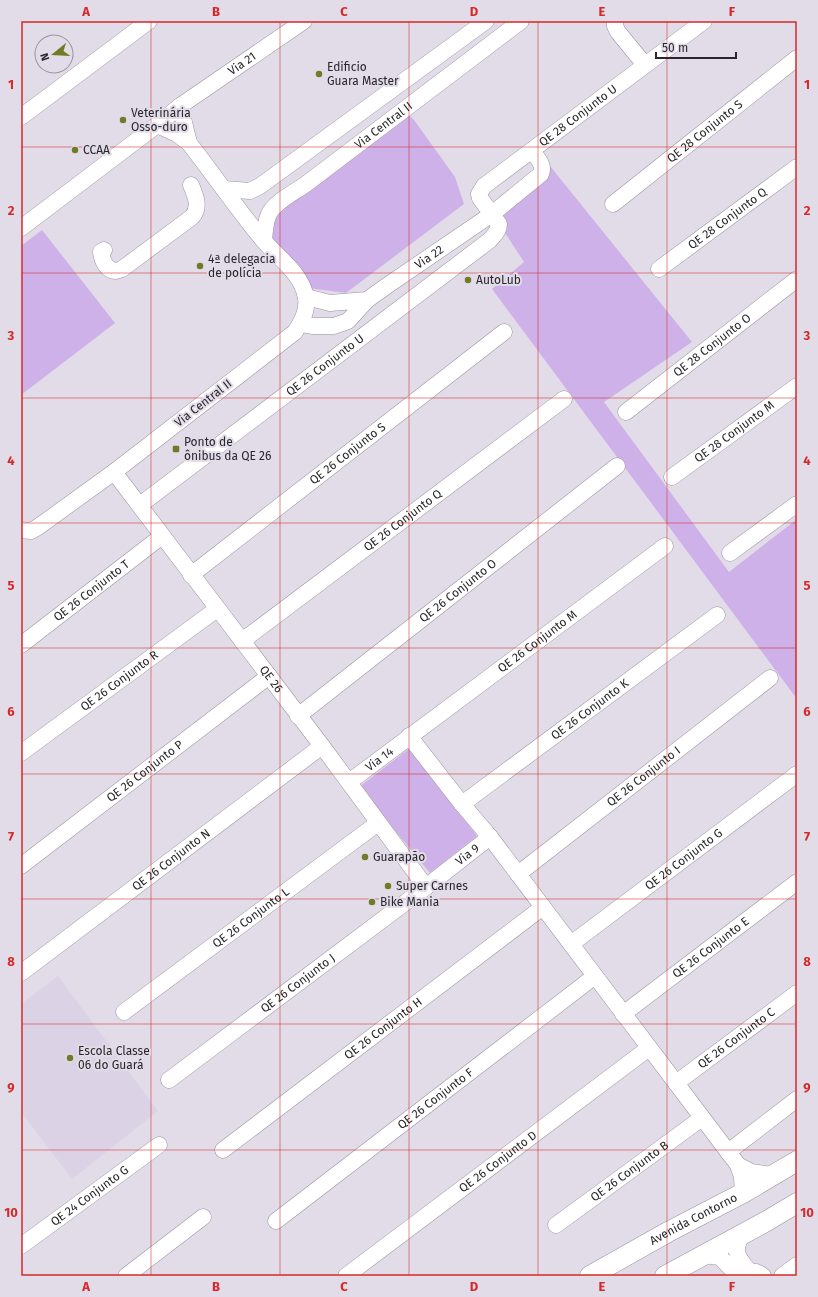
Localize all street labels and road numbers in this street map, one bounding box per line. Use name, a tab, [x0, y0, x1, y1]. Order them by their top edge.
street label: Via 21	[225, 49, 259, 78]
street label: QE 28 Conjunto U	[536, 82, 620, 149]
street label: QE 28 Conjunto S	[664, 97, 746, 166]
street label: Via Central II	[352, 99, 415, 152]
street label: QE 28 Conjunto Q	[685, 185, 769, 252]
street label: Via 22	[412, 242, 446, 272]
street label: QE 28 Conjunto O	[671, 311, 754, 380]
street label: QE 26 Conjunto U	[283, 331, 367, 399]
street label: Via Central II	[172, 376, 234, 430]
street label: QE 28 Conjunto M	[692, 398, 777, 465]
street label: QE 26 Conjunto S	[307, 419, 389, 487]
street label: QE 26 Conjunto Q	[361, 486, 444, 554]
street label: QE 26 Conjunto T	[51, 556, 133, 624]
street label: QE 26 Conjunto O	[416, 556, 499, 625]
street label: QE 26 Conjunto M	[495, 607, 580, 675]
street label: QE 26 Conjunto R	[78, 648, 161, 714]
street label: QE 26	[256, 663, 286, 695]
street label: QE 26 Conjunto K	[548, 676, 632, 743]
street label: QE 26 Conjunto P	[104, 737, 186, 805]
street label: QE 26 Conjunto I	[604, 743, 683, 809]
street label: Via 14	[363, 744, 397, 774]
street label: QE 26 Conjunto N	[129, 826, 213, 894]
street label: QE 26 Conjunto G	[642, 826, 725, 893]
street label: Via 9	[453, 841, 482, 868]
street label: QE 26 Conjunto L	[210, 885, 292, 951]
street label: QE 26 Conjunto E	[670, 914, 752, 981]
street label: QE 26 Conjunto J	[258, 951, 338, 1016]
street label: QE 26 Conjunto H	[341, 994, 425, 1062]
street label: QE 26 Conjunto C	[695, 1005, 778, 1071]
street label: QE 26 Conjunto F	[395, 1065, 476, 1132]
street label: QE 26 Conjunto D	[456, 1128, 540, 1195]
street label: QE 26 Conjunto B	[588, 1138, 671, 1204]
street label: QE 24 Conjunto G	[48, 1163, 131, 1229]
street label: Avenida Contorno	[647, 1190, 740, 1248]

